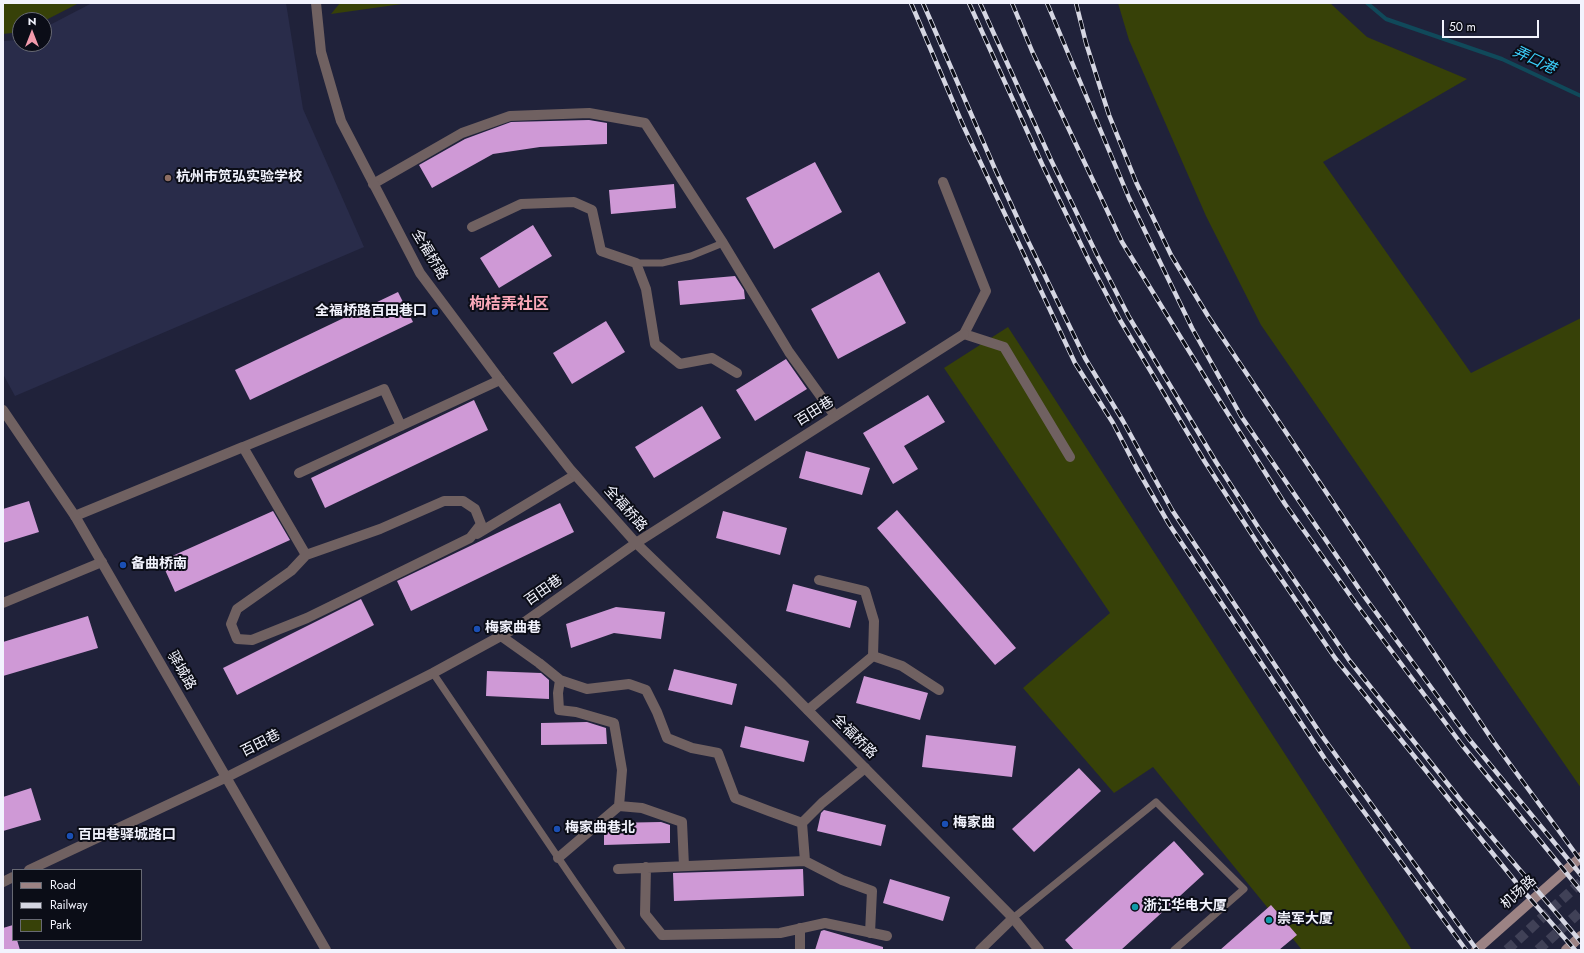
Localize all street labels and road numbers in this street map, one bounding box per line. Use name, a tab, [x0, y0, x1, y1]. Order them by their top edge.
street label: 全福桥路	[407, 227, 451, 283]
street label: 百田巷	[793, 394, 837, 430]
street label: 全福桥路	[600, 483, 650, 535]
street label: 百田巷	[522, 572, 566, 610]
street label: 驿城路	[163, 649, 199, 693]
street label: 全福桥路	[828, 711, 880, 763]
street label: 百田巷	[238, 727, 284, 761]
street label: 机场路	[1498, 873, 1540, 913]

